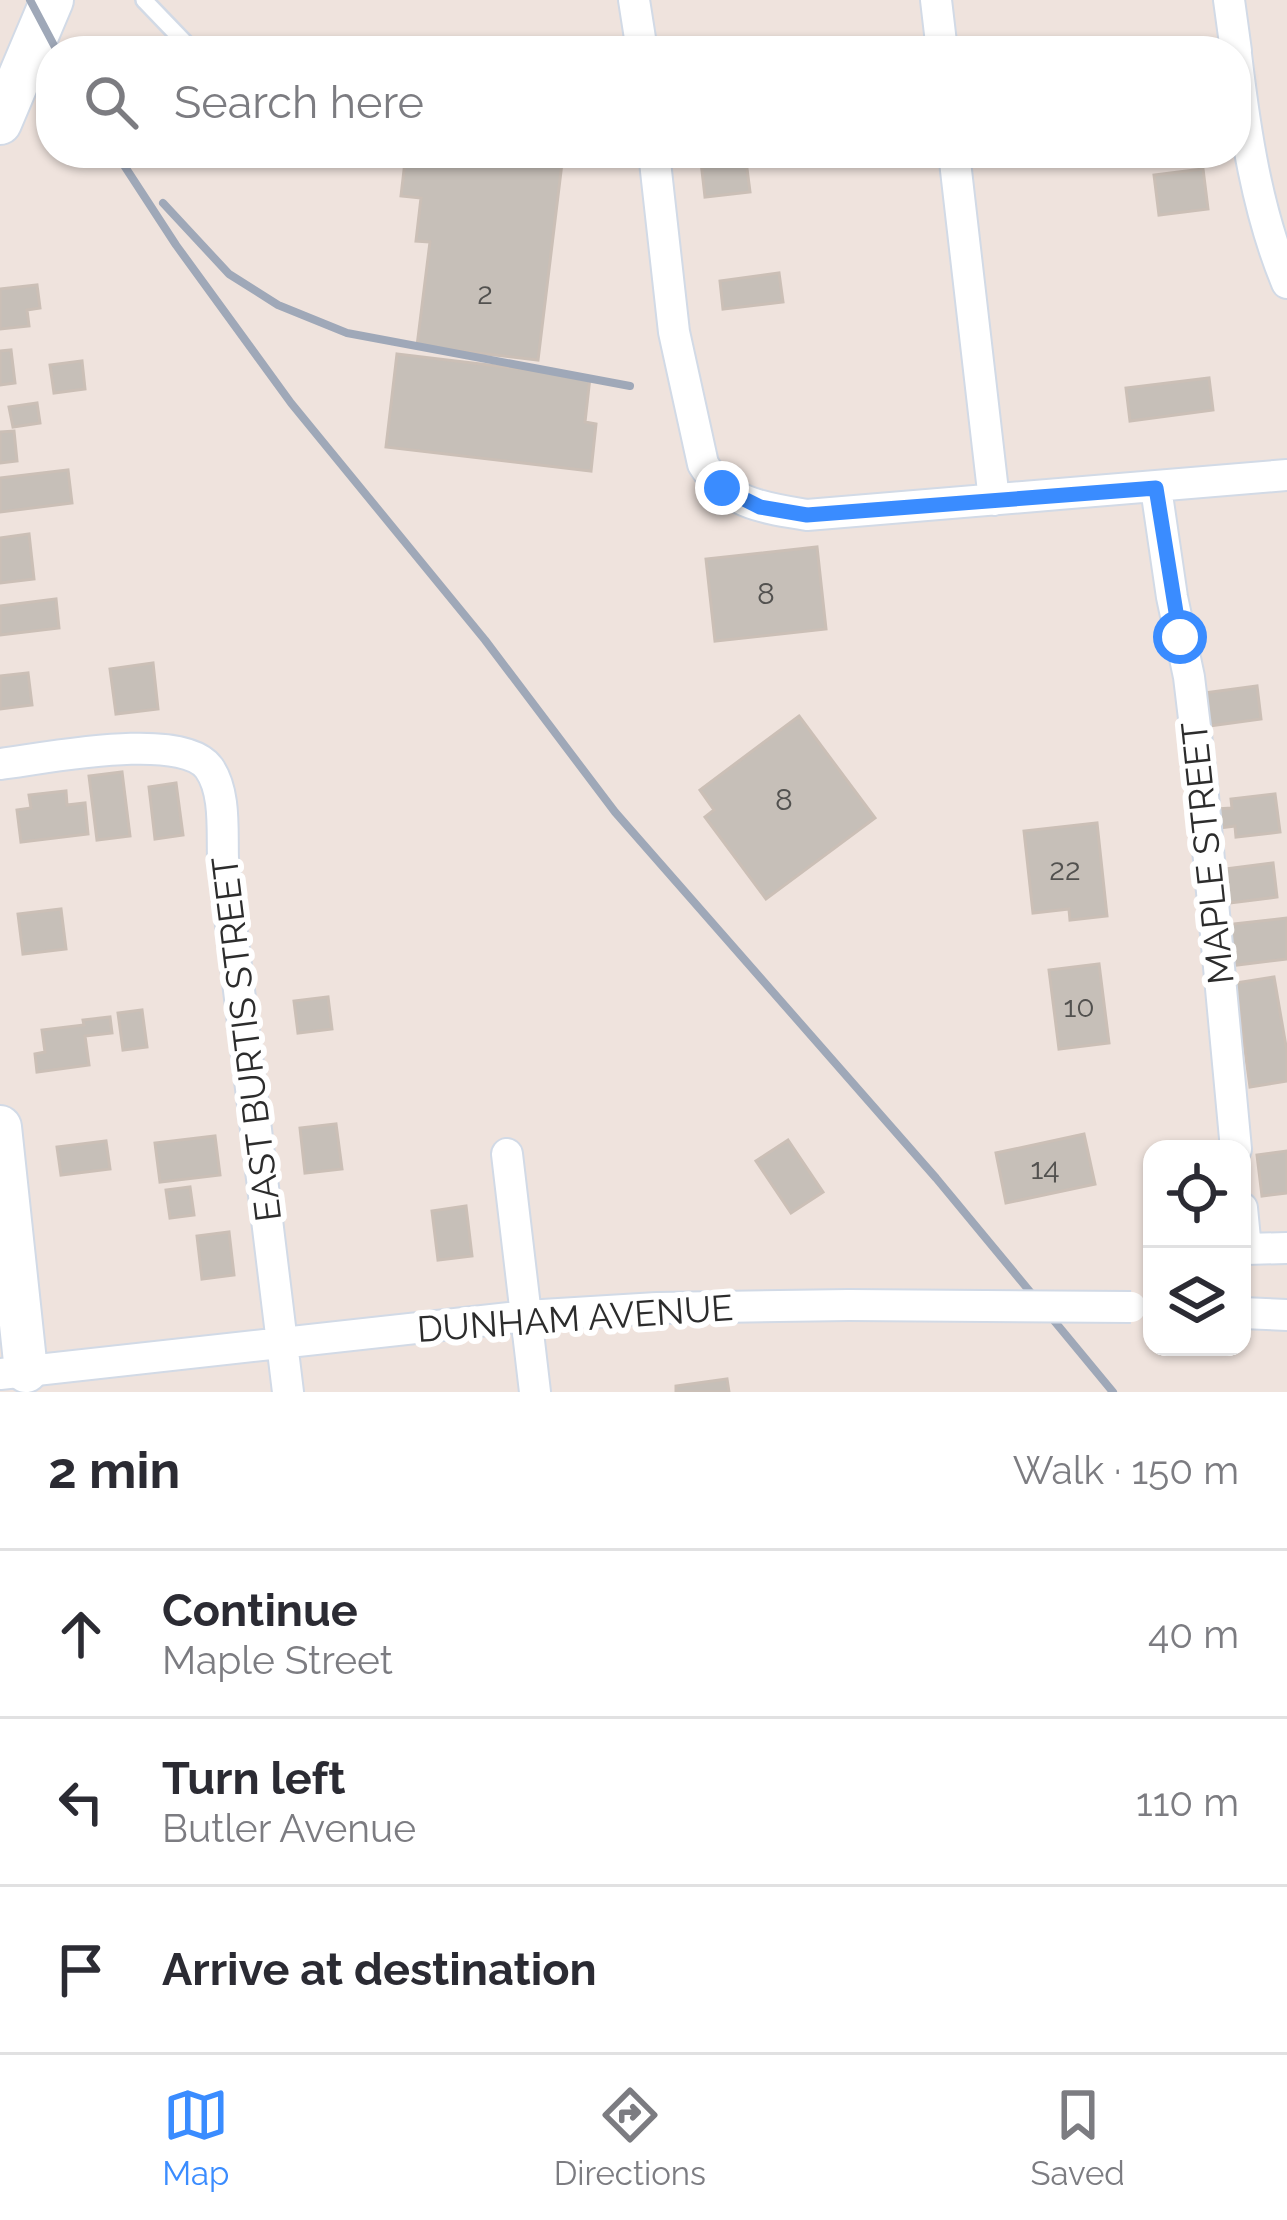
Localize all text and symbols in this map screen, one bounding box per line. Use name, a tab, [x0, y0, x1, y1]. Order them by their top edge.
search box	[36, 36, 1251, 168]
icon: search	[78, 69, 144, 135]
text: Search here	[174, 76, 424, 129]
house number: 2	[477, 276, 493, 311]
route end	[695, 461, 749, 515]
house number: 8	[757, 576, 775, 611]
route start	[1153, 610, 1207, 664]
street label: MAPLE STREET	[1172, 720, 1242, 986]
house number: 8	[775, 782, 793, 817]
house number: 22	[1049, 852, 1081, 887]
street label: EAST BURTIS STREET	[203, 854, 289, 1224]
house number: 10	[1063, 989, 1095, 1024]
map controls	[1143, 1140, 1251, 1356]
button: locate	[1143, 1140, 1251, 1248]
house number: 14	[1030, 1151, 1060, 1186]
button: layers	[1143, 1248, 1251, 1356]
street label: DUNHAM AVENUE	[416, 1286, 734, 1350]
text: 2 min	[48, 1440, 180, 1500]
text: Walk · 150 m	[1013, 1447, 1239, 1493]
text: Continue	[162, 1584, 358, 1637]
icon: ahead	[48, 1601, 114, 1667]
text: 40 m	[1148, 1611, 1239, 1657]
text: Maple Street	[162, 1637, 393, 1683]
text: Turn left	[162, 1752, 345, 1805]
icon: left	[48, 1769, 114, 1835]
text: 110 m	[1136, 1779, 1239, 1825]
text: Butler Avenue	[162, 1805, 416, 1851]
icon: arrive	[48, 1937, 114, 2003]
text: Arrive at destination	[162, 1943, 597, 1996]
tab: Map	[162, 2082, 229, 2193]
tab: Directions	[554, 2082, 706, 2193]
tab: Saved	[1030, 2082, 1125, 2193]

